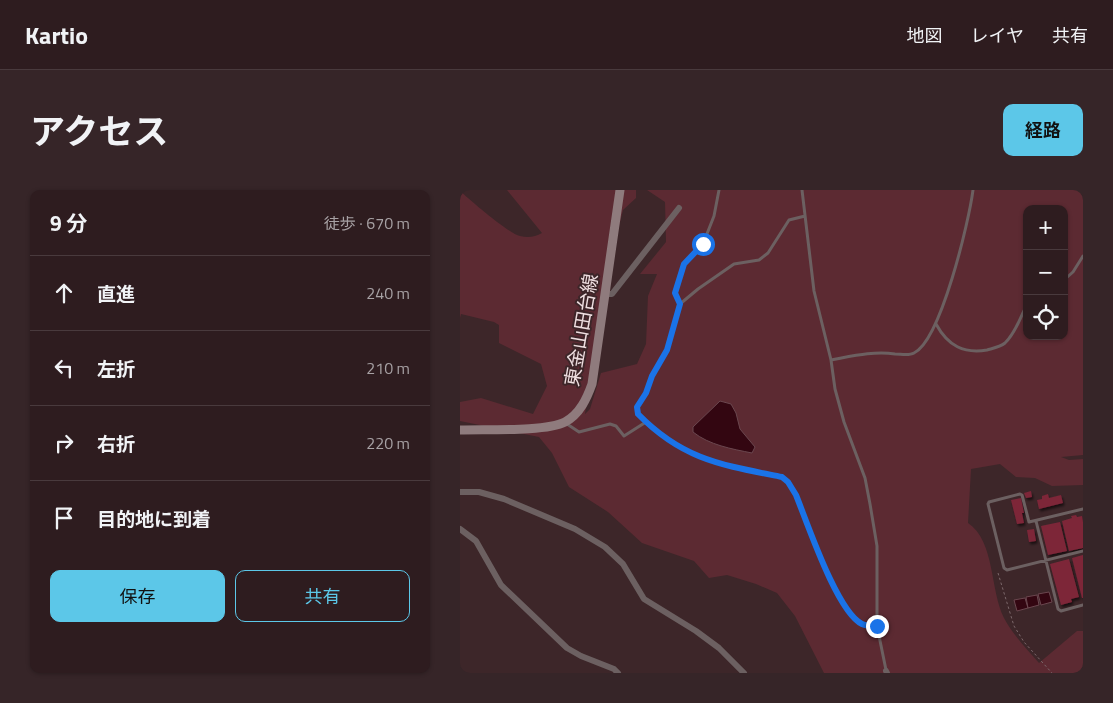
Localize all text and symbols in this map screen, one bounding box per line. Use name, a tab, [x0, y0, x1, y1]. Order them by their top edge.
text: Kartio	[25, 17, 88, 53]
text: 地図	[907, 22, 943, 49]
text: レイヤ	[971, 22, 1024, 49]
text: 共有	[1052, 22, 1088, 49]
text: アクセス	[30, 104, 168, 158]
button: 経路	[1003, 104, 1083, 156]
map controls	[1023, 205, 1068, 340]
button: +	[1023, 205, 1068, 250]
text: 9 分	[50, 207, 87, 239]
text: 徒歩 · 670 m	[324, 211, 410, 235]
route start	[692, 233, 715, 256]
button: −	[1023, 250, 1068, 295]
street label: 東金山田台線	[556, 271, 605, 389]
icon: ahead	[50, 279, 78, 307]
text: 直進	[97, 279, 135, 308]
text: 240 m	[366, 281, 410, 305]
button: locate	[1023, 295, 1068, 340]
icon: left	[50, 354, 78, 382]
text: 左折	[97, 354, 135, 383]
text: 210 m	[366, 356, 410, 380]
icon: right	[50, 429, 78, 457]
text: 右折	[97, 429, 135, 458]
text: 220 m	[366, 431, 410, 455]
icon: arrive	[50, 504, 78, 532]
text: 目的地に到着	[97, 504, 211, 533]
button: 保存	[50, 570, 225, 622]
button: 共有	[235, 570, 410, 622]
route end	[866, 615, 889, 638]

